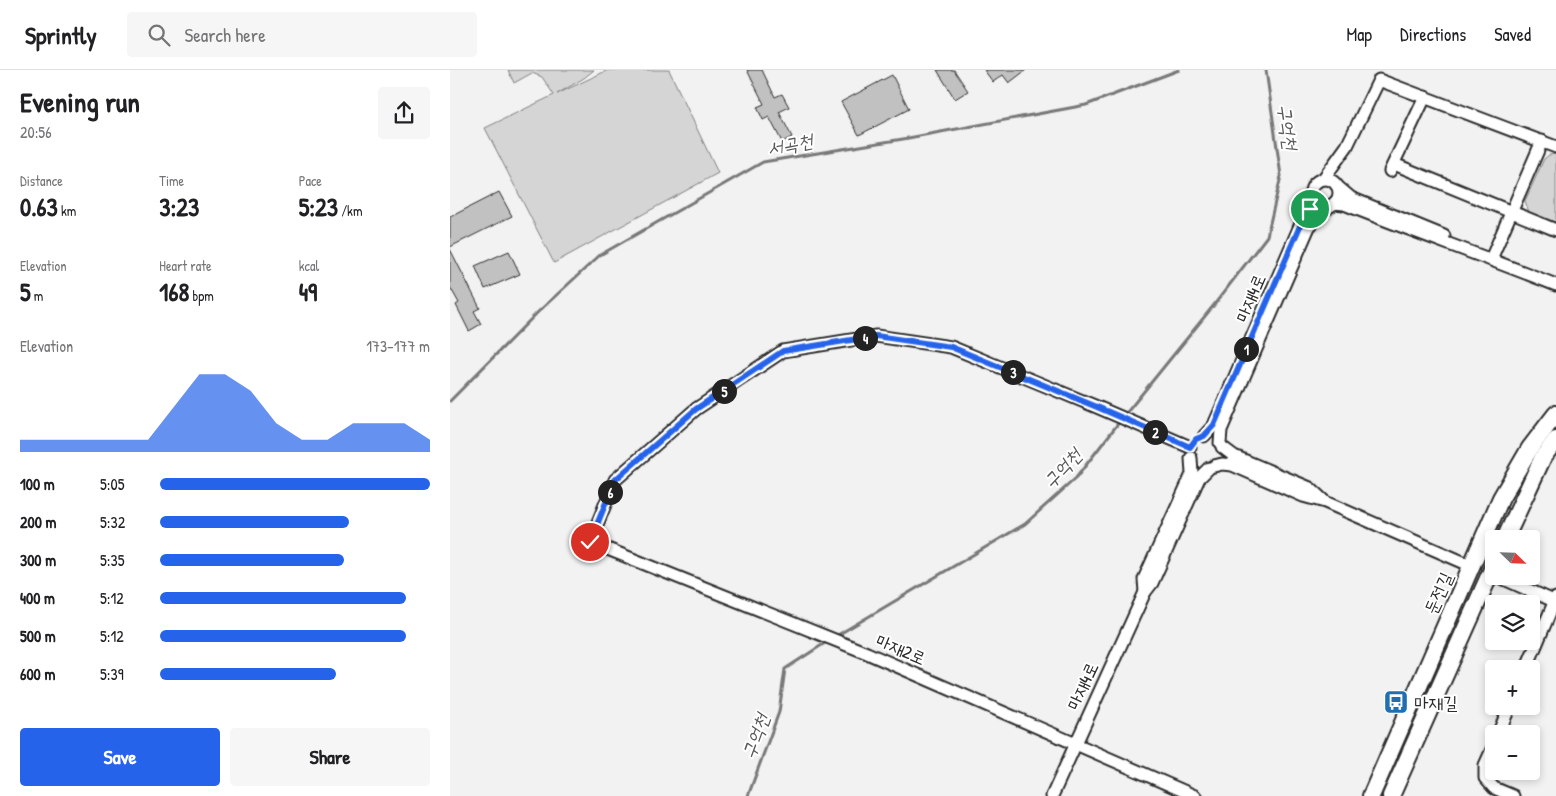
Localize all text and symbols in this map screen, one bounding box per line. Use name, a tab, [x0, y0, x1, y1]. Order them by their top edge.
search box	[127, 12, 477, 57]
text: Sprintly	[25, 19, 97, 51]
icon: search	[145, 21, 173, 49]
text: Search here	[185, 22, 266, 48]
text: Map	[1347, 22, 1372, 47]
text: Directions	[1400, 22, 1466, 47]
text: Saved	[1494, 22, 1531, 47]
text: Evening run	[20, 83, 140, 121]
button: share	[378, 87, 430, 139]
water label: 구억천	[1272, 102, 1304, 153]
text: 20:56	[20, 121, 52, 143]
water label: 서곡천	[765, 127, 817, 161]
text: Distance	[20, 171, 63, 190]
text: Time	[159, 171, 184, 190]
text: Pace	[299, 171, 322, 190]
pin	[1289, 188, 1331, 230]
text: 0.63	[20, 190, 58, 224]
text: 3:23	[159, 190, 199, 224]
text: 5:23	[299, 190, 338, 224]
icon: arrive	[1296, 195, 1324, 223]
text: km	[58, 201, 76, 220]
text: /km	[338, 201, 362, 220]
text: Elevation	[20, 256, 67, 275]
text: Heart rate	[159, 256, 212, 275]
text: kcal	[299, 256, 319, 275]
street label: 마재4로	[1229, 270, 1271, 326]
text: 5	[20, 275, 31, 309]
text: 168	[159, 275, 189, 309]
text: 49	[299, 275, 317, 309]
text: m	[31, 286, 43, 305]
text: bpm	[189, 286, 214, 305]
pin: 4	[852, 326, 878, 350]
text: 4	[863, 329, 868, 348]
text: Elevation	[20, 335, 73, 357]
text: 173–177 m	[366, 335, 430, 357]
pin: 1	[1234, 336, 1258, 362]
text: 1	[1244, 340, 1249, 359]
pin: 3	[1000, 360, 1026, 384]
text: 3	[1010, 363, 1017, 382]
pin: 5	[712, 378, 736, 404]
text: 5	[722, 382, 727, 401]
pin: 2	[1142, 420, 1168, 444]
text: 2	[1152, 423, 1159, 442]
water label: 구억천	[1037, 441, 1088, 494]
text: 100 m	[20, 473, 55, 495]
text: 5:05	[100, 473, 124, 495]
pin: 6	[598, 480, 622, 504]
text: 6	[608, 483, 613, 502]
text: 200 m	[20, 511, 56, 533]
text: 5:32	[100, 511, 125, 533]
pin	[569, 521, 611, 563]
icon: check	[576, 528, 604, 556]
north arrow	[1485, 530, 1540, 585]
map controls	[1485, 530, 1540, 780]
text: 300 m	[20, 549, 56, 571]
text: 5:35	[100, 549, 124, 571]
street label: 둔전길	[1418, 568, 1458, 618]
text: 400 m	[20, 587, 55, 609]
text: 5:12	[100, 587, 124, 609]
button: layers	[1485, 595, 1540, 650]
text: 500 m	[20, 625, 56, 647]
text: 5:12	[100, 625, 124, 647]
street label: 마재2로	[872, 627, 930, 671]
street label: 마재4로	[1060, 658, 1104, 714]
button: +	[1485, 660, 1540, 715]
text: 600 m	[20, 663, 55, 685]
text: 5:39	[100, 663, 124, 685]
bus stop icon: 마재길	[1383, 689, 1409, 715]
place label: 마재길	[1414, 690, 1458, 715]
water label: 구억천	[735, 708, 776, 762]
button: −	[1485, 725, 1540, 780]
button: Save	[20, 728, 220, 786]
button: Share	[230, 728, 430, 786]

